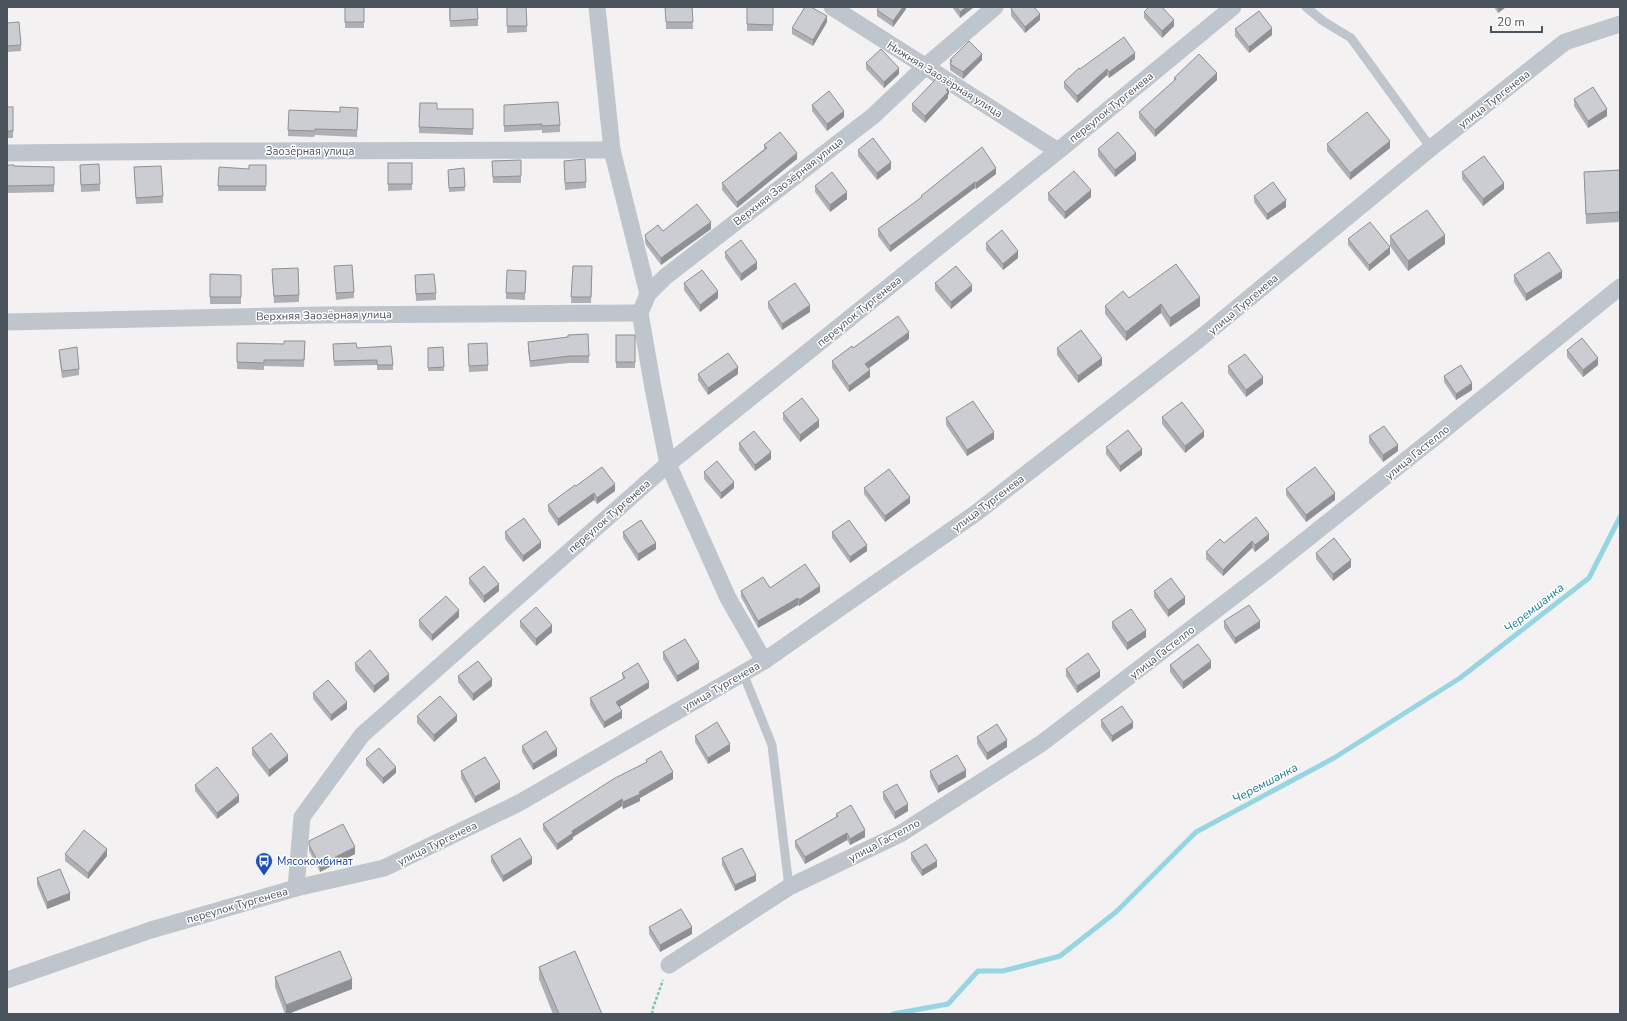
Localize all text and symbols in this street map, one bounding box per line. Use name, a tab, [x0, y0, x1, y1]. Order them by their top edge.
scale bar	[1491, 8, 1542, 34]
text: 20 m	[1497, 14, 1525, 30]
street label: Нижняя Заозёрная улица	[884, 38, 1005, 121]
street label: улица Тургенева	[1456, 67, 1533, 132]
street label: переулок Тургенева	[1066, 69, 1157, 146]
street label: Верхняя Заозёрная улица	[730, 134, 846, 229]
street label: Заозёрная улица	[266, 144, 355, 159]
street label: улица Тургенева	[1205, 271, 1281, 338]
street label: переулок Тургенева	[814, 273, 905, 350]
street label: Верхняя Заозёрная улица	[256, 307, 392, 324]
street label: улица Гастелло	[1382, 422, 1453, 483]
street label: улица Тургенева	[949, 471, 1028, 535]
street label: переулок Тургенева	[565, 476, 654, 556]
water label: Черемшанка	[1501, 580, 1567, 636]
street label: улица Гастелло	[1127, 622, 1198, 683]
street label: улица Тургенева	[680, 658, 763, 715]
water label: Черемшанка	[1229, 759, 1301, 807]
street label: улица Гастелло	[846, 815, 923, 866]
street label: улица Тургенева	[395, 818, 480, 869]
bus stop icon: Мясокомбинат	[254, 851, 274, 876]
place label: Мясокомбинат	[277, 854, 353, 869]
street label: переулок Тургенева	[185, 884, 290, 927]

